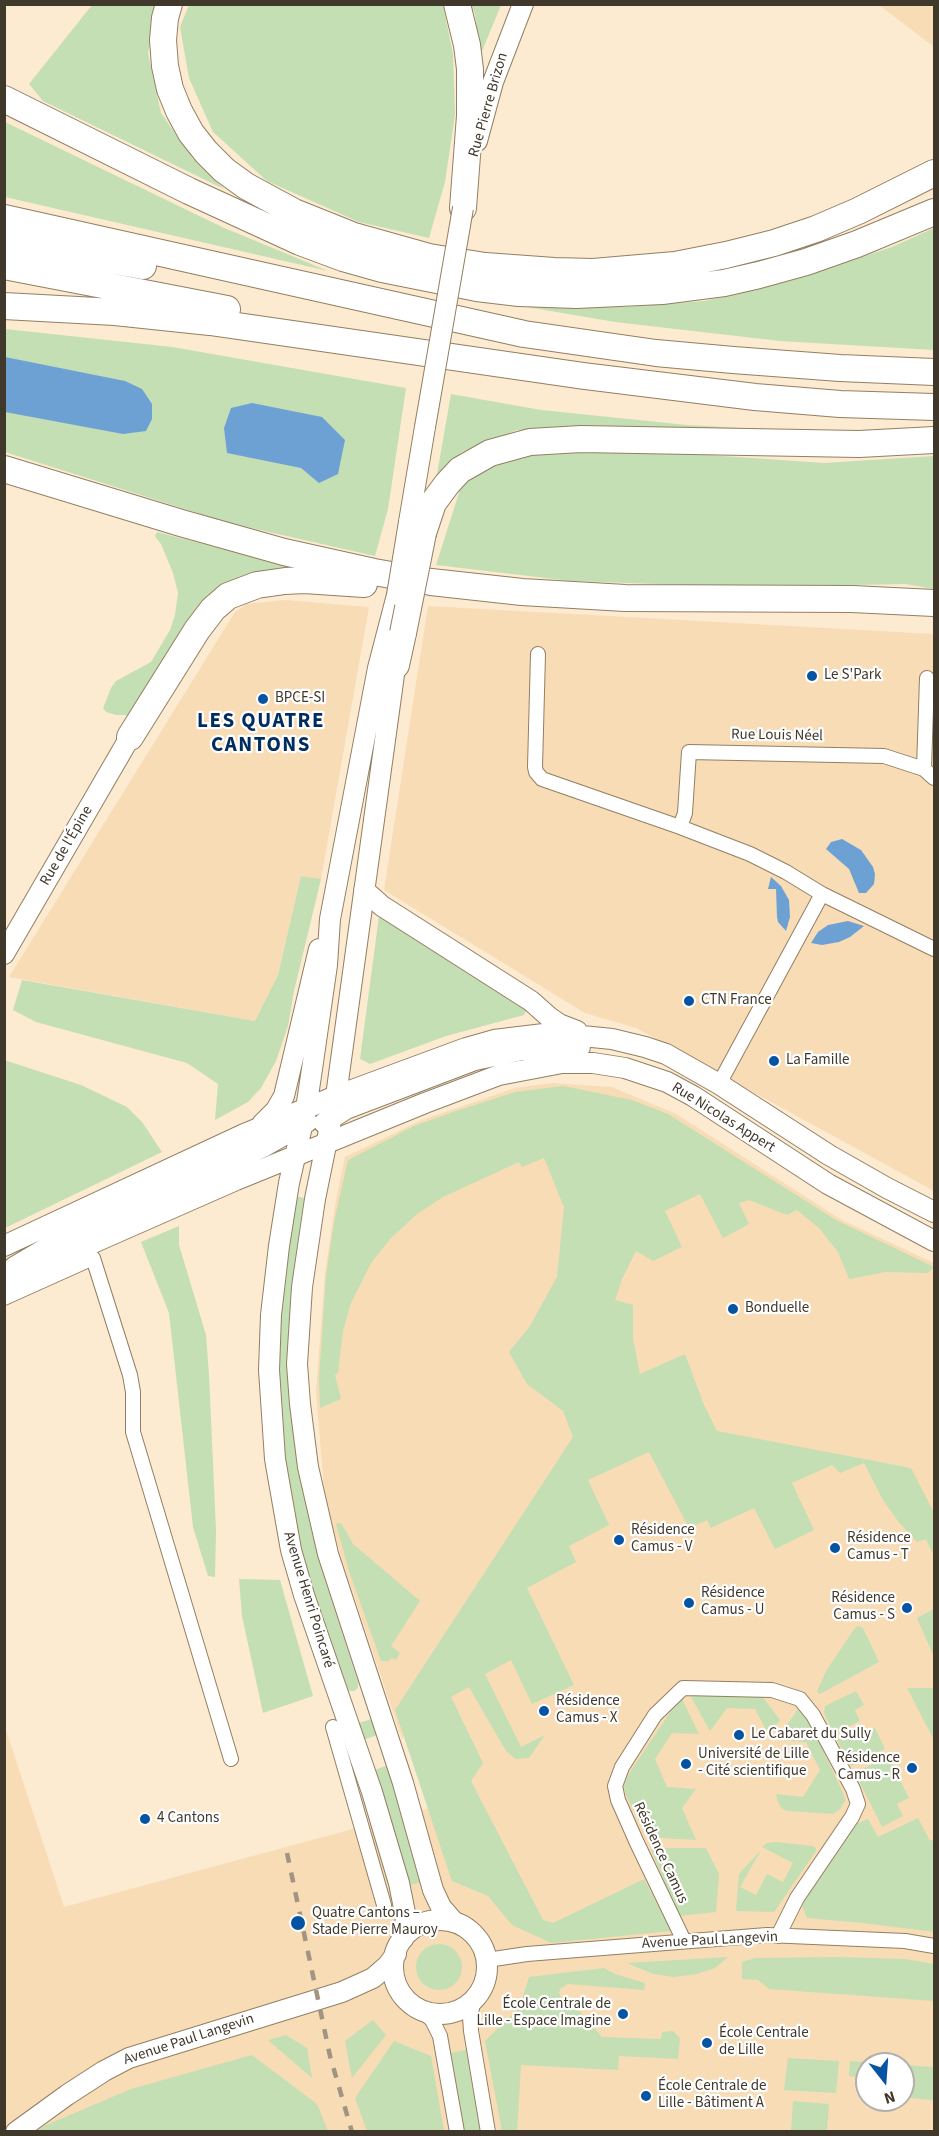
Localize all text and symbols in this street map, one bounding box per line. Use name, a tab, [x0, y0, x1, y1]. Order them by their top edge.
street label: Rue Pierre Brizon	[466, 51, 512, 159]
place label: Le S'Park	[824, 667, 881, 685]
marker: Le S'Park	[805, 669, 819, 683]
place label: BPCE-SI	[275, 690, 325, 708]
marker: BPCE-SI	[256, 692, 270, 706]
district label: LES QUATRE CANTONS	[197, 709, 325, 759]
street label: Rue Louis Néel	[731, 726, 823, 746]
street label: Rue de l'Épine	[37, 803, 97, 889]
place label: CTN France	[701, 992, 772, 1010]
marker: CTN France	[682, 994, 696, 1008]
place label: La Famille	[786, 1052, 850, 1070]
marker: La Famille	[767, 1054, 781, 1068]
street label: Rue Nicolas Appert	[668, 1079, 778, 1157]
place label: Bonduelle	[745, 1300, 809, 1318]
marker: Bonduelle	[726, 1302, 740, 1316]
place label: Résidence Camus - V	[631, 1522, 695, 1557]
street label: Avenue Henri Poincaré	[279, 1530, 337, 1670]
place label: Résidence Camus - T	[847, 1530, 911, 1565]
marker: Résidence Camus - V	[612, 1533, 626, 1547]
marker: Résidence Camus - T	[828, 1541, 842, 1555]
place label: Résidence Camus - U	[701, 1585, 765, 1620]
place label: Résidence Camus - S	[831, 1590, 895, 1625]
marker: Résidence Camus - U	[682, 1596, 696, 1610]
marker: Résidence Camus - S	[900, 1601, 914, 1615]
place label: Résidence Camus - X	[556, 1693, 620, 1728]
marker: Résidence Camus - X	[537, 1704, 551, 1718]
place label: Le Cabaret du Sully	[751, 1726, 871, 1744]
marker: Le Cabaret du Sully	[732, 1728, 746, 1742]
place label: Université de Lille ‐ Cité scientifique	[698, 1746, 809, 1781]
place label: Résidence Camus - R	[836, 1750, 900, 1785]
marker: Université de Lille ‐ Cité scientifique	[679, 1757, 693, 1771]
marker: Résidence Camus - R	[905, 1761, 919, 1775]
street label: Résidence Camus	[629, 1799, 691, 1907]
place label: 4 Cantons	[157, 1810, 219, 1828]
marker: 4 Cantons	[138, 1812, 152, 1826]
place label: Quatre Cantons – Stade Pierre Mauroy	[312, 1905, 438, 1940]
marker: Quatre Cantons – Stade Pierre Mauroy	[289, 1914, 307, 1932]
street label: Avenue Paul Langevin	[641, 1928, 779, 1954]
place label: École Centrale de Lille - Espace Imagine	[477, 1996, 611, 2031]
marker: École Centrale de Lille - Espace Imagine	[616, 2007, 630, 2021]
street label: Avenue Paul Langevin	[121, 2010, 257, 2070]
place label: École Centrale de Lille	[719, 2025, 809, 2060]
marker: École Centrale de Lille	[700, 2036, 714, 2050]
north arrow	[855, 2052, 915, 2112]
place label: École Centrale de Lille - Bâtiment A	[658, 2078, 766, 2113]
text: N	[881, 2085, 898, 2109]
marker: École Centrale de Lille - Bâtiment A	[639, 2089, 653, 2103]

